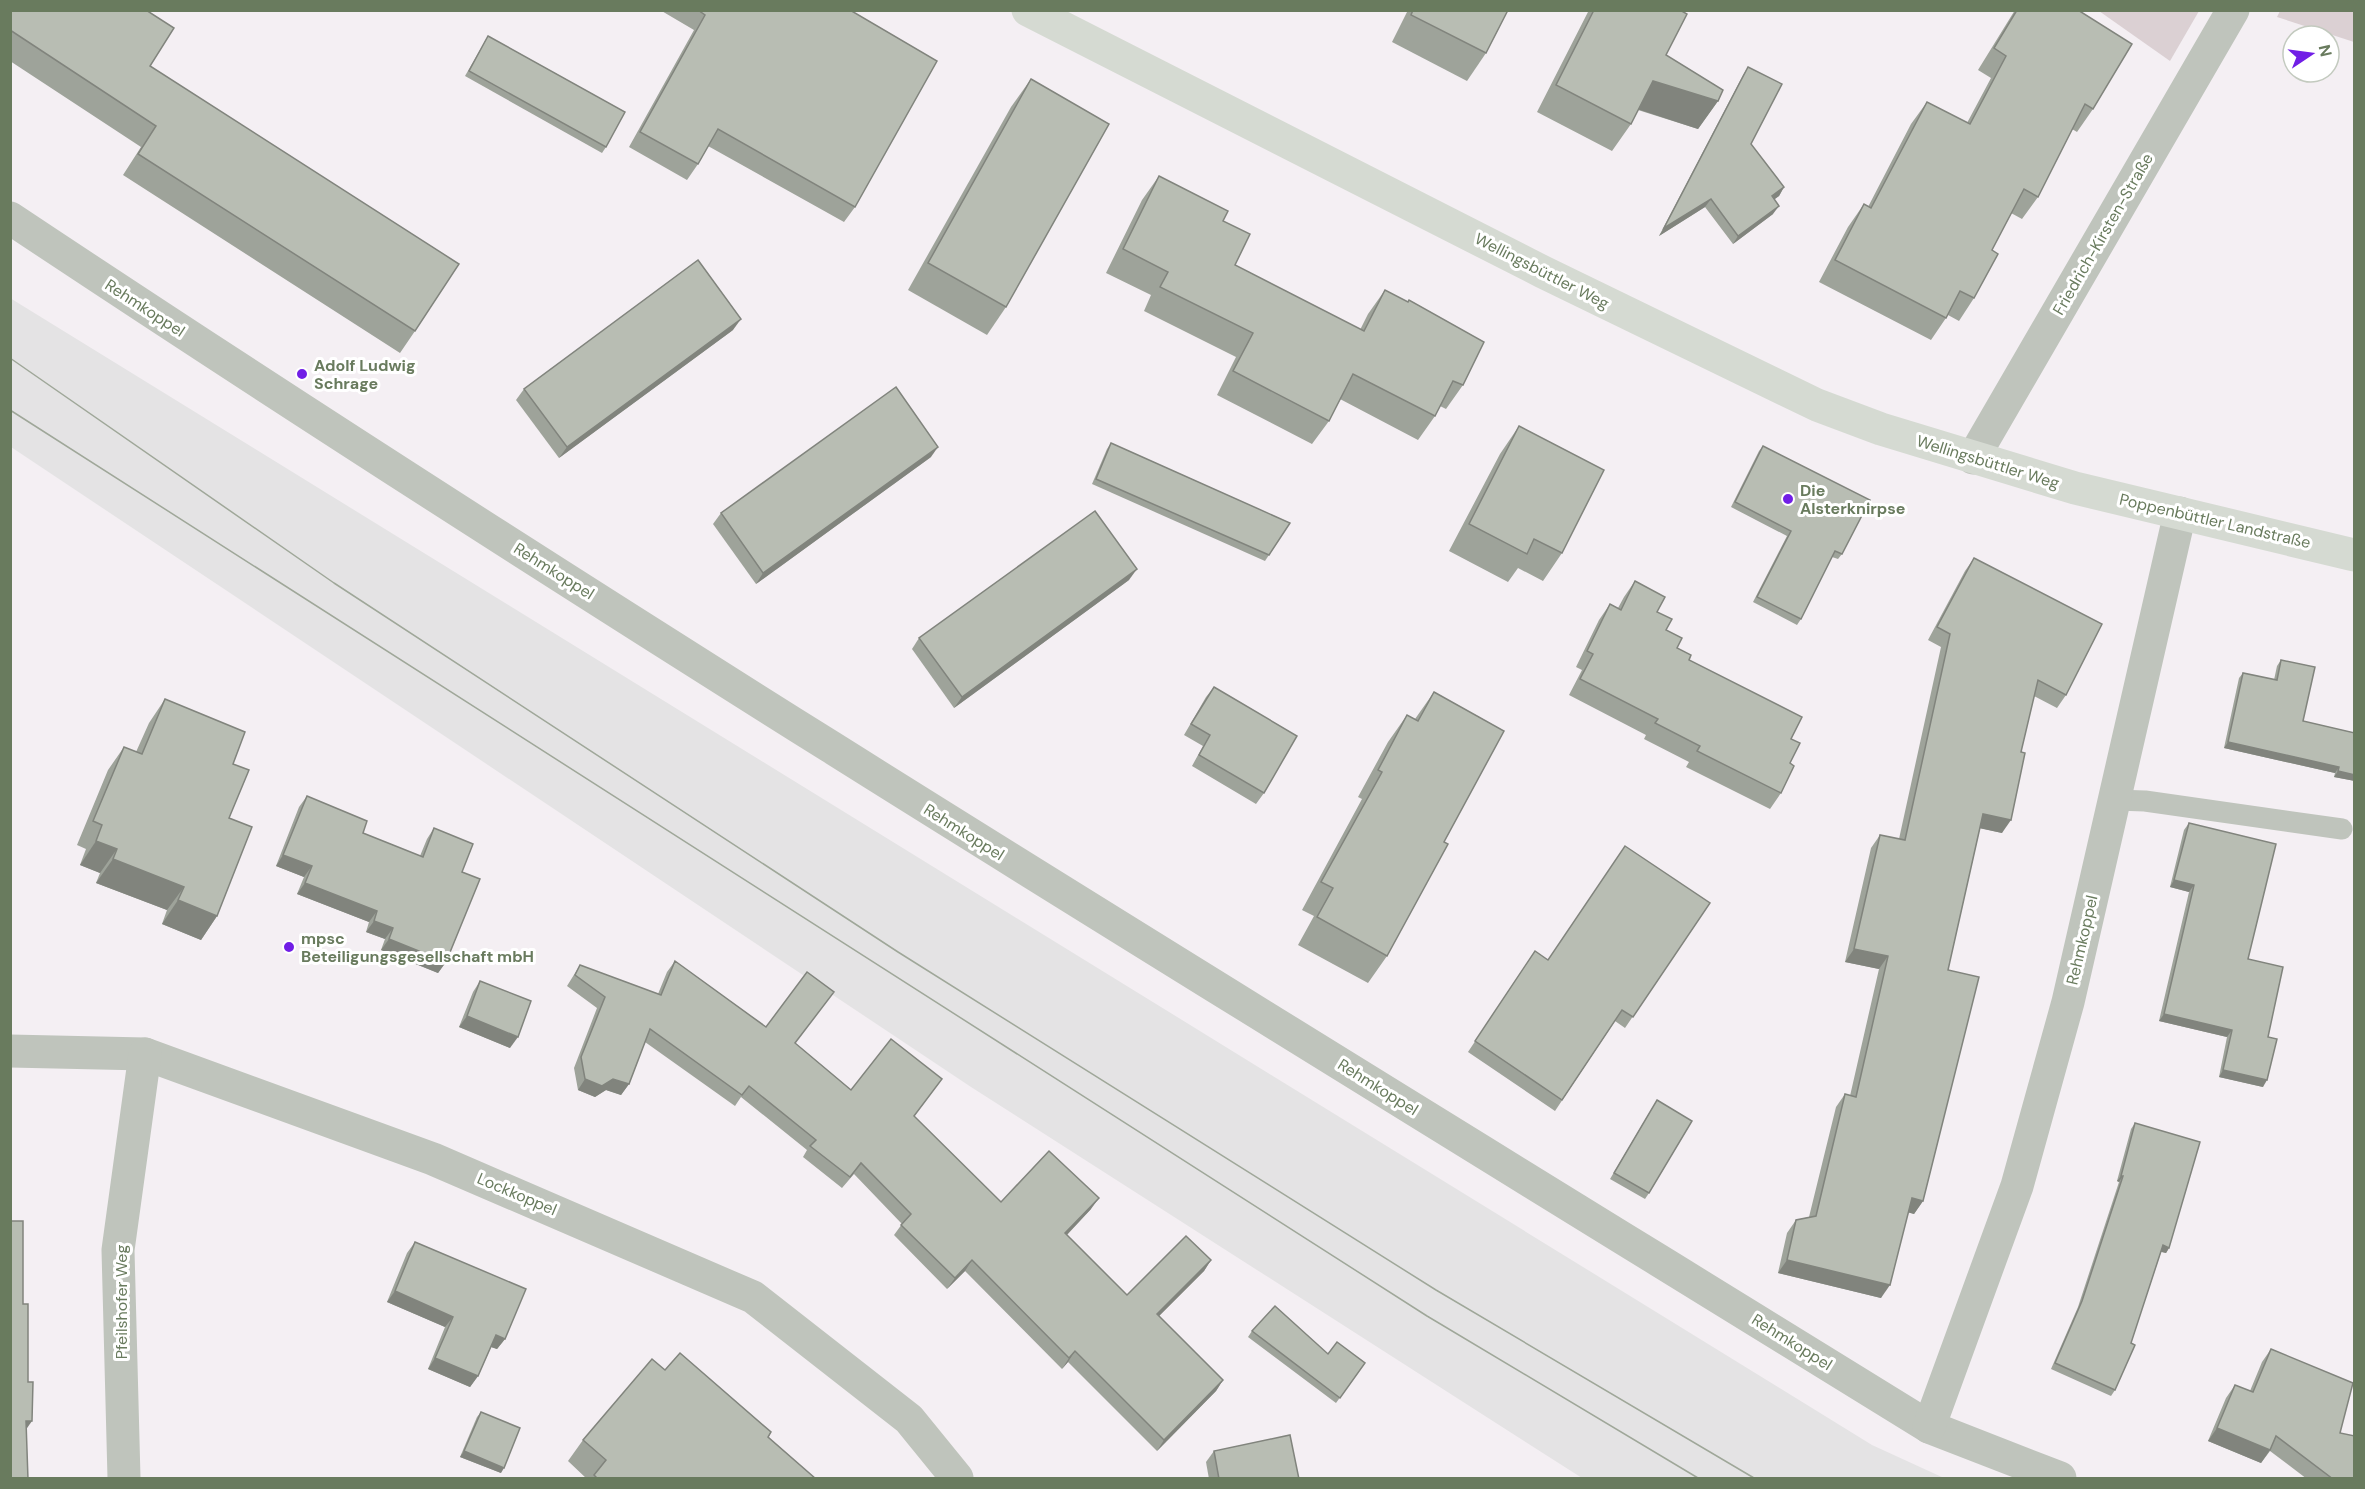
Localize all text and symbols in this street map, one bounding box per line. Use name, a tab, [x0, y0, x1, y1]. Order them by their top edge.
north arrow	[2281, 24, 2341, 84]
text: N	[2314, 43, 2337, 59]
street label: Friedrich-Kirsten-Straße	[2048, 149, 2158, 319]
street label: Wellingsbüttler Weg	[1471, 228, 1613, 314]
street label: Rehmkoppel	[101, 274, 189, 342]
place label: Adolf Ludwig Schrage	[314, 355, 416, 394]
marker: Adolf Ludwig Schrage	[295, 367, 309, 381]
street label: Wellingsbüttler Weg	[1914, 430, 2062, 494]
place label: Die Alsterknirpse	[1800, 480, 1905, 519]
street label: Poppenbüttler Landstraße	[2117, 489, 2313, 553]
marker: Die Alsterknirpse	[1781, 492, 1795, 506]
street label: Rehmkoppel	[510, 538, 598, 604]
street label: Rehmkoppel	[920, 799, 1008, 865]
street label: Rehmkoppel	[2062, 893, 2102, 987]
place label: mpsc Beteiligungsgesellschaft mbH	[301, 928, 534, 967]
marker: mpsc Beteiligungsgesellschaft mbH	[282, 940, 296, 954]
street label: Rehmkoppel	[1334, 1054, 1422, 1120]
street label: Lockkoppel	[474, 1168, 560, 1220]
street label: Pfeilshofer Weg	[111, 1245, 132, 1359]
street label: Rehmkoppel	[1748, 1309, 1836, 1375]

